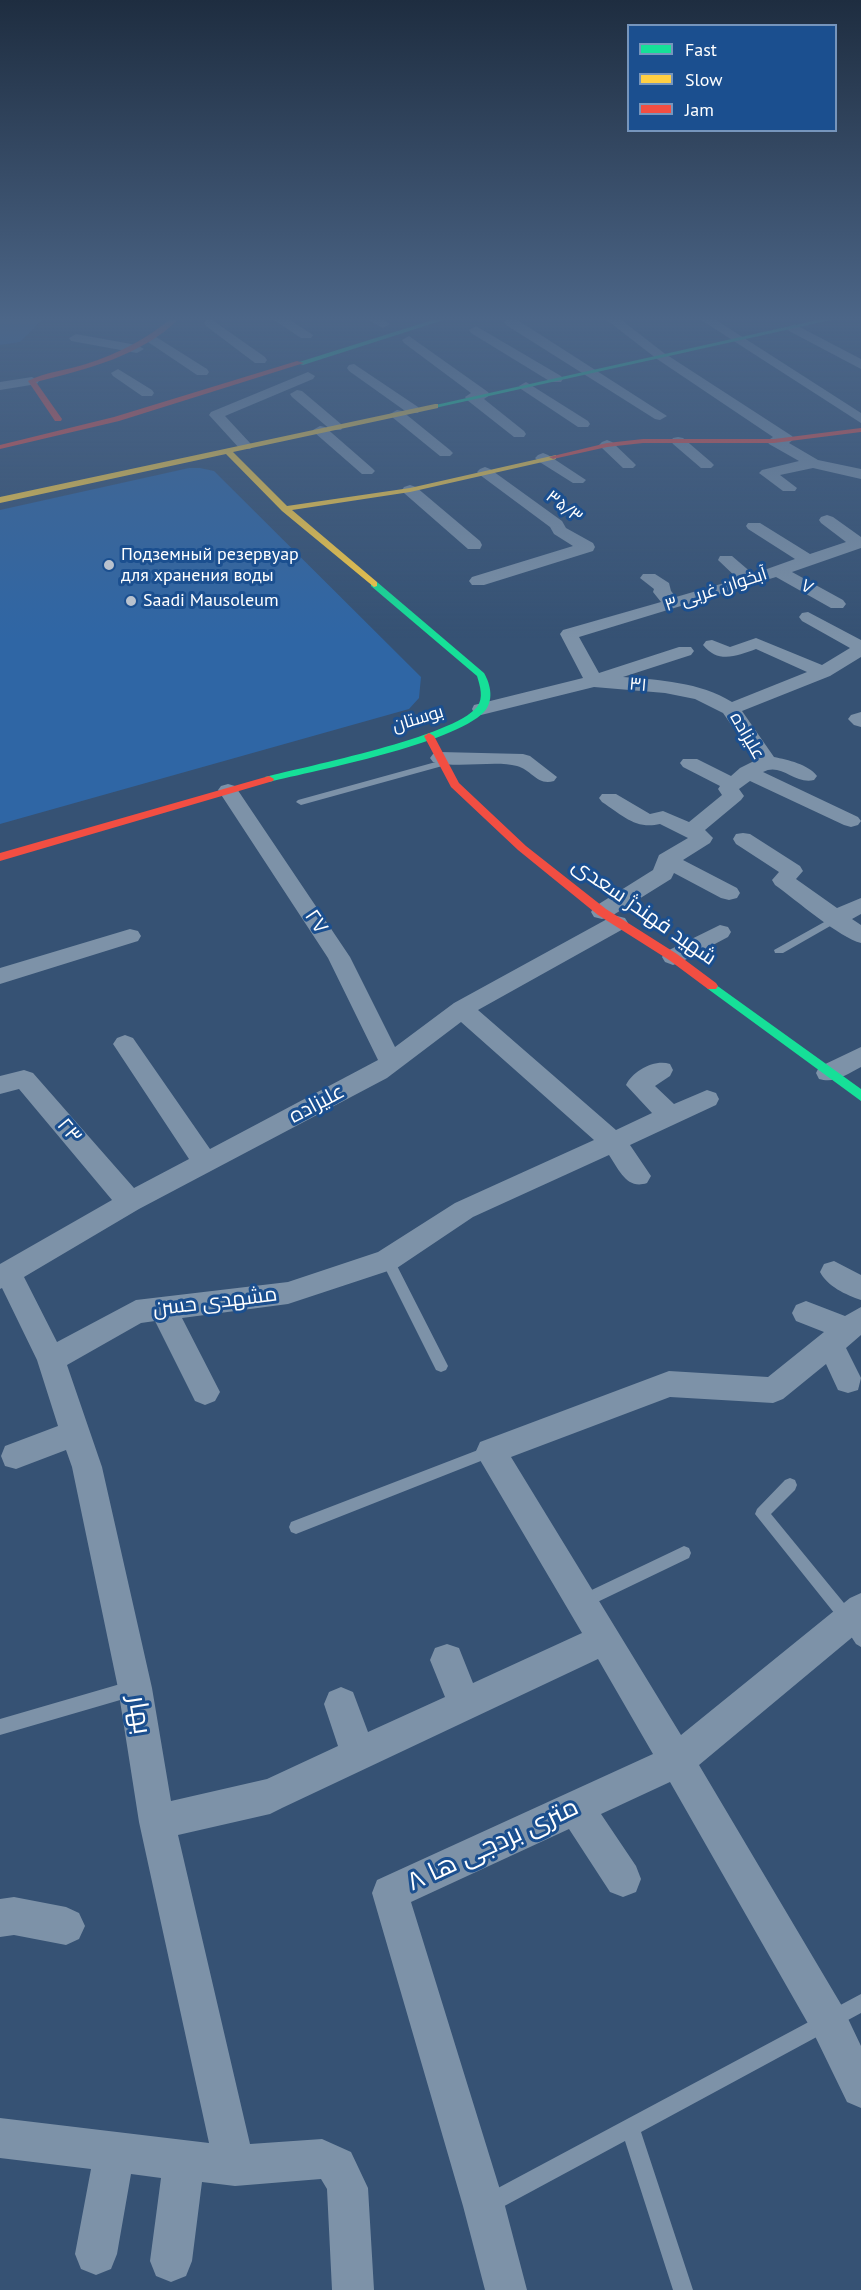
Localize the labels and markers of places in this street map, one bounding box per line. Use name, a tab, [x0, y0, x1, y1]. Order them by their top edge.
place label: Подземный резервуар для хранения воды	[121, 544, 299, 586]
marker: Подземный резервуар для хранения воды	[102, 558, 116, 572]
place label: Saadi Mausoleum	[143, 590, 279, 612]
marker: Saadi Mausoleum	[124, 594, 138, 608]

